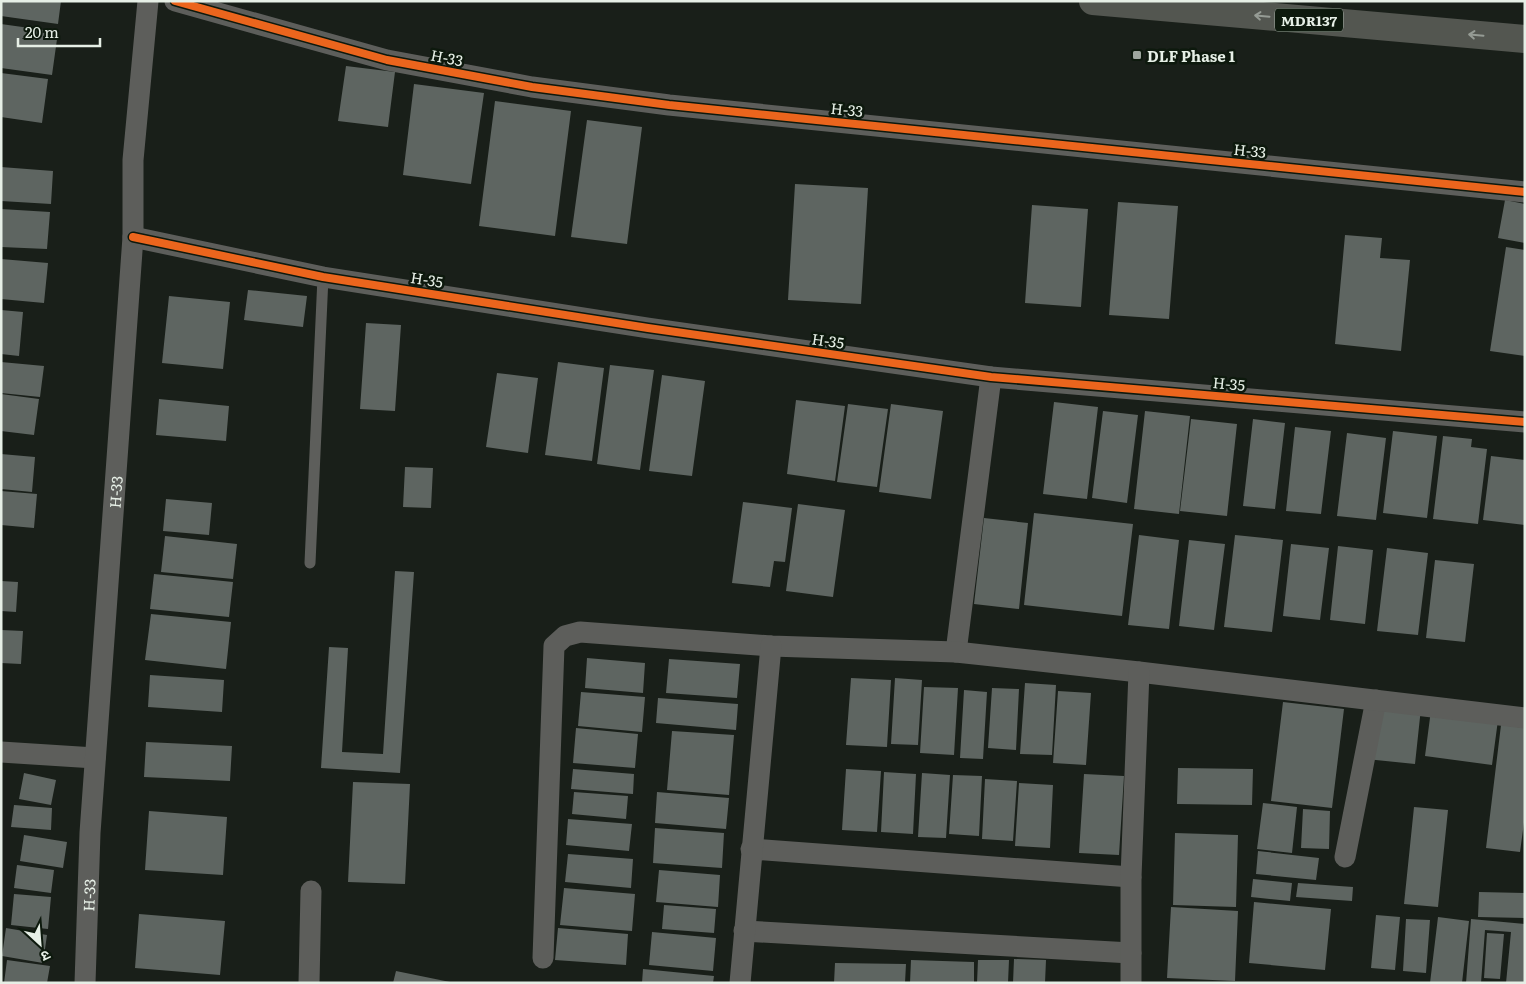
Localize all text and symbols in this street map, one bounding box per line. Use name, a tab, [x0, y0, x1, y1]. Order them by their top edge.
road number: MDR137	[1275, 8, 1343, 32]
one-way arrow	[1254, 11, 1270, 21]
scale bar	[18, 15, 100, 47]
text: 20 m	[25, 20, 59, 43]
one-way arrow	[1468, 30, 1484, 39]
street label: H-33	[429, 43, 465, 71]
place label: DLF Phase 1	[1147, 44, 1235, 67]
marker: DLF Phase 1	[1131, 49, 1143, 61]
street label: H-33	[829, 96, 865, 122]
street label: H-33	[1232, 137, 1268, 163]
street label: H-35	[409, 265, 445, 293]
street label: H-35	[810, 326, 846, 354]
street label: H-35	[1212, 370, 1247, 396]
street label: H-33	[102, 475, 127, 509]
street label: H-33	[76, 878, 100, 912]
north arrow	[15, 919, 65, 969]
text: उ	[37, 946, 54, 968]

